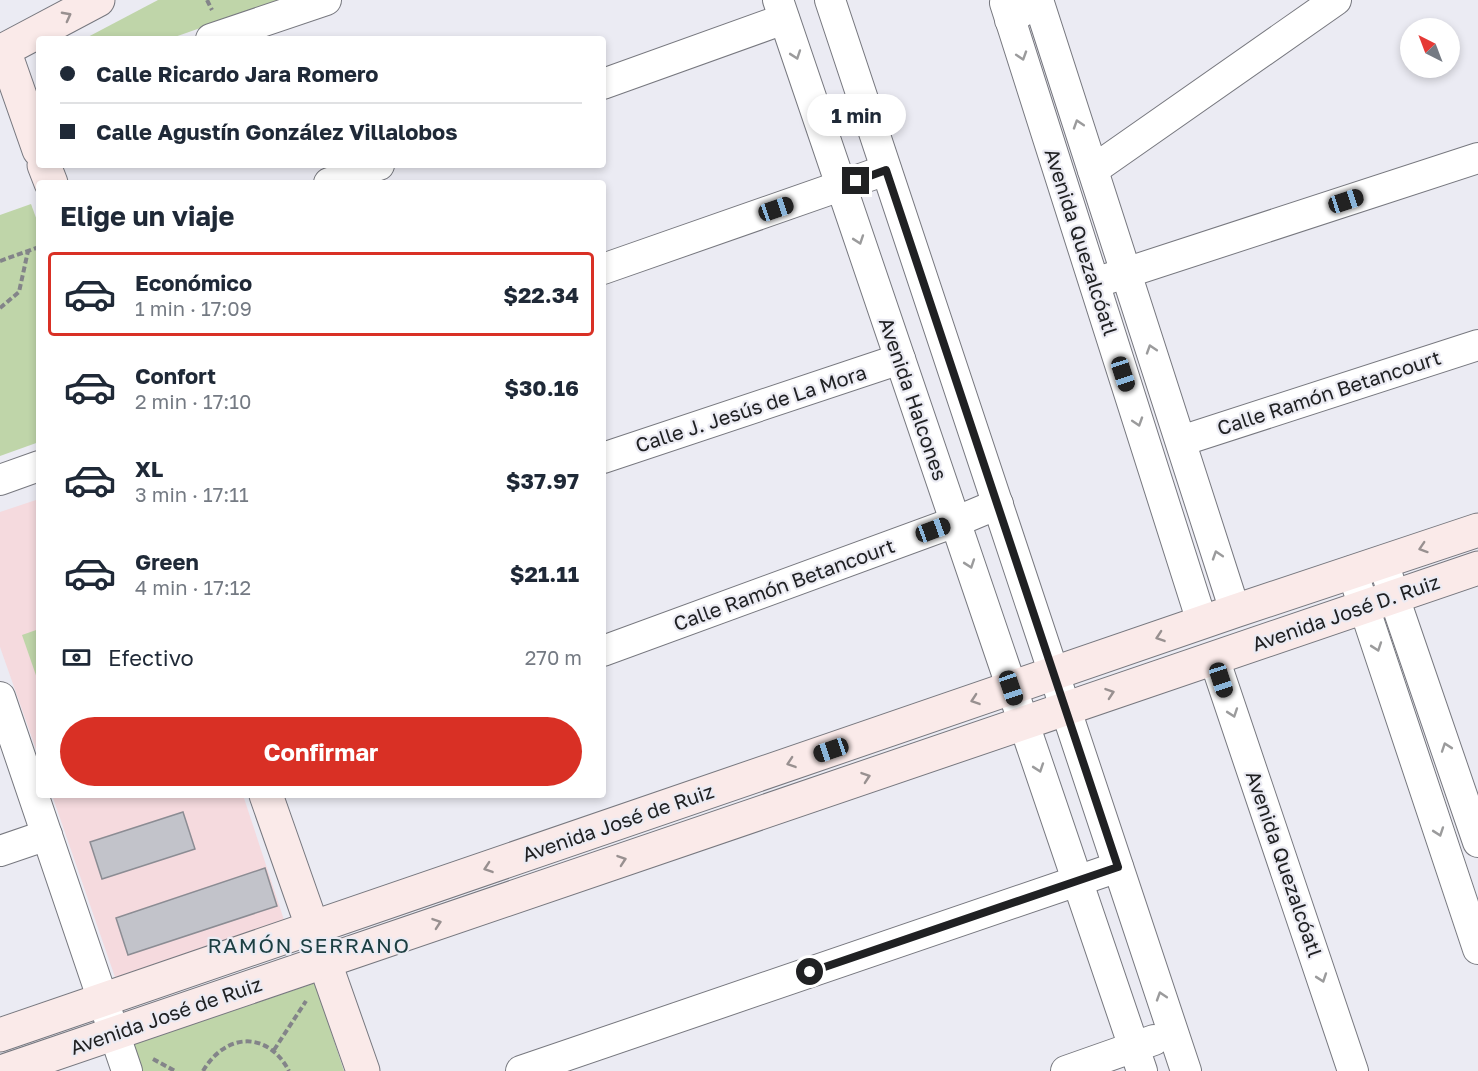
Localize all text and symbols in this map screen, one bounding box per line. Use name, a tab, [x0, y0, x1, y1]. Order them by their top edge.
one-way arrow	[61, 12, 72, 23]
north arrow	[1400, 18, 1460, 78]
map controls	[1400, 18, 1460, 78]
one-way arrow	[789, 50, 802, 60]
one-way arrow	[1015, 50, 1027, 61]
text: Calle Ricardo Jara Romero	[96, 60, 378, 87]
callout: 1 min	[806, 94, 906, 136]
text: 1 min	[831, 103, 882, 127]
text: Calle Agustín González Villalobos	[96, 118, 458, 145]
one-way arrow	[1073, 119, 1085, 130]
street label: Avenida Quezalcóatl	[1040, 145, 1124, 338]
route end	[842, 167, 869, 194]
car	[1326, 187, 1366, 215]
car	[756, 195, 796, 223]
text: Elige un viaje	[60, 200, 234, 232]
one-way arrow	[852, 234, 865, 245]
icon: car	[63, 267, 117, 321]
text: Económico	[135, 269, 252, 296]
text: $22.34	[503, 281, 579, 308]
text: 1 min · 17:09	[135, 296, 252, 320]
street label: Avenida Halcones	[875, 314, 953, 483]
one-way arrow	[1146, 344, 1158, 355]
street label: Calle Ramón Betancourt	[1214, 345, 1443, 440]
car	[1109, 354, 1137, 394]
street label: Calle J. Jesús de La Mora	[632, 359, 869, 457]
icon: car	[63, 360, 117, 414]
text: Confort	[135, 362, 216, 389]
text: $30.16	[504, 374, 579, 401]
text: 2 min · 17:10	[135, 389, 251, 413]
one-way arrow	[1131, 416, 1143, 427]
icon: car	[63, 453, 117, 507]
text: XL	[135, 455, 163, 482]
text: $37.97	[506, 467, 579, 494]
text: 3 min · 17:11	[135, 482, 249, 506]
car	[913, 515, 953, 545]
street label: Calle Ramón Betancourt	[670, 533, 898, 635]
one-way arrow	[1418, 541, 1428, 553]
icon: car	[63, 546, 117, 600]
text: Green	[135, 548, 199, 575]
one-way arrow	[1212, 550, 1224, 561]
one-way arrow	[962, 558, 975, 569]
text: $21.11	[510, 560, 579, 587]
street label: Avenida José D. Ruiz	[1249, 569, 1443, 655]
text: 4 min · 17:12	[135, 575, 251, 599]
one-way arrow	[1155, 629, 1166, 642]
icon: cash	[60, 641, 93, 674]
one-way arrow	[1370, 641, 1382, 652]
text: Efectivo	[108, 644, 194, 671]
text: 270 m	[525, 645, 582, 669]
car	[1207, 660, 1235, 700]
car	[997, 668, 1025, 708]
one-way arrow	[1104, 688, 1115, 701]
one-way arrow	[971, 693, 981, 705]
one-way arrow	[1225, 707, 1238, 718]
button: Confirmar	[60, 717, 582, 786]
car	[811, 736, 851, 764]
one-way arrow	[1440, 742, 1453, 753]
one-way arrow	[786, 756, 797, 769]
one-way arrow	[1032, 762, 1044, 773]
street label: Avenida Quezalcóatl	[1242, 767, 1328, 960]
one-way arrow	[860, 771, 871, 784]
street label: Avenida José de Ruiz	[519, 778, 717, 866]
one-way arrow	[1432, 826, 1444, 837]
one-way arrow	[616, 855, 627, 868]
one-way arrow	[483, 860, 493, 873]
one-way arrow	[431, 918, 442, 931]
district label: RAMÓN SERRANO	[207, 932, 411, 958]
route start	[796, 958, 823, 985]
street label: Avenida José de Ruiz	[67, 971, 265, 1059]
one-way arrow	[1315, 972, 1327, 983]
one-way arrow	[1156, 991, 1168, 1002]

